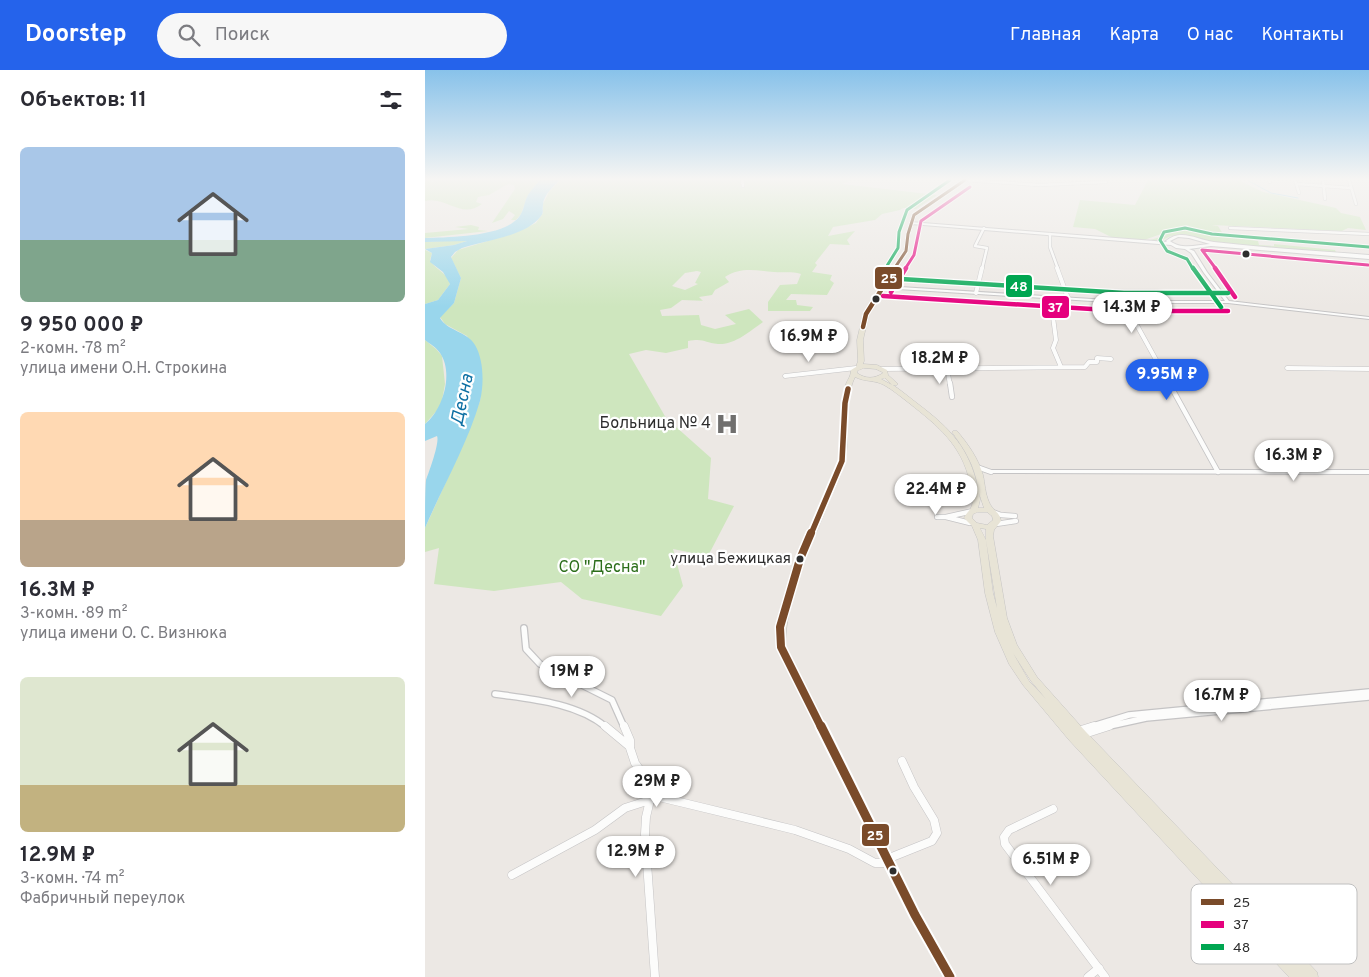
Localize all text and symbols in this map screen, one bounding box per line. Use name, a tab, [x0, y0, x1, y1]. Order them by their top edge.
search box	[157, 13, 507, 58]
text: Doorstep	[25, 20, 127, 50]
icon: search	[175, 21, 203, 49]
text: Поиск	[215, 23, 270, 47]
text: Главная	[1010, 24, 1081, 47]
text: Карта	[1109, 24, 1159, 47]
text: О нас	[1187, 24, 1233, 47]
text: Контакты	[1261, 24, 1344, 47]
icon: filters	[377, 86, 405, 114]
text: Объектов: 11	[20, 87, 147, 114]
icon: home	[168, 179, 258, 269]
unlabelled marker	[1241, 249, 1251, 259]
line badge: 25	[874, 266, 903, 290]
text: 25	[880, 271, 898, 288]
line badge: 48	[1005, 274, 1033, 298]
text: 48	[1010, 279, 1028, 296]
pin: 14.3M ₽	[1086, 292, 1178, 334]
unlabelled marker	[871, 294, 881, 304]
line badge: 37	[1041, 295, 1070, 319]
text: 14.3M ₽	[1103, 298, 1161, 318]
text: 37	[1047, 300, 1063, 317]
text: 9 950 000 ₽	[20, 312, 144, 339]
pin: 16.9M ₽	[763, 320, 855, 363]
text: 16.9M ₽	[780, 327, 838, 347]
text: 2-комн. · 78 m²	[20, 339, 126, 359]
pin: 18.2M ₽	[894, 342, 986, 385]
text: 18.2M ₽	[911, 349, 969, 369]
pin: 9.95M ₽	[1121, 358, 1213, 401]
text: улица имени О.Н. Строкина	[20, 359, 227, 379]
text: 9.95M ₽	[1137, 365, 1197, 385]
water label: Десна	[446, 371, 480, 428]
hospital icon: Больница № 4	[714, 411, 740, 437]
place label: Больница № 4	[600, 414, 711, 434]
pin: 16.3M ₽	[1248, 440, 1340, 482]
icon: home	[168, 444, 258, 534]
text: 16.3M ₽	[1265, 446, 1323, 466]
pin: 22.4M ₽	[890, 474, 982, 516]
text: 22.4M ₽	[905, 480, 967, 500]
place label: улица Бежицкая	[670, 550, 791, 569]
marker: улица Бежицкая	[795, 554, 805, 564]
park label: СО "Десна"	[559, 558, 645, 578]
text: 16.3M ₽	[20, 577, 95, 604]
text: 3-комн. · 89 m²	[20, 604, 127, 624]
text: улица имени О. С. Визнюка	[20, 624, 227, 644]
pin: 19M ₽	[537, 656, 607, 698]
text: 19M ₽	[550, 662, 594, 682]
pin: 16.7M ₽	[1176, 680, 1268, 722]
text: 16.7M ₽	[1195, 686, 1249, 706]
icon: home	[168, 709, 258, 799]
pin: 29M ₽	[622, 766, 692, 808]
text: 29M ₽	[633, 772, 681, 792]
line badge: 25	[861, 823, 890, 847]
text: 25	[866, 828, 884, 845]
pin: 12.9M ₽	[590, 836, 682, 878]
text: 12.9M ₽	[20, 842, 95, 869]
text: 12.9M ₽	[607, 842, 665, 862]
pin: 6.51M ₽	[1005, 844, 1097, 886]
text: 6.51M ₽	[1022, 850, 1080, 870]
unlabelled marker	[888, 866, 898, 876]
text: 3-комн. · 74 m²	[20, 869, 124, 889]
legend	[1191, 884, 1357, 964]
text: Фабричный переулок	[20, 889, 185, 909]
text: 25	[1233, 895, 1250, 912]
text: 37	[1233, 917, 1249, 934]
text: 48	[1233, 940, 1250, 957]

